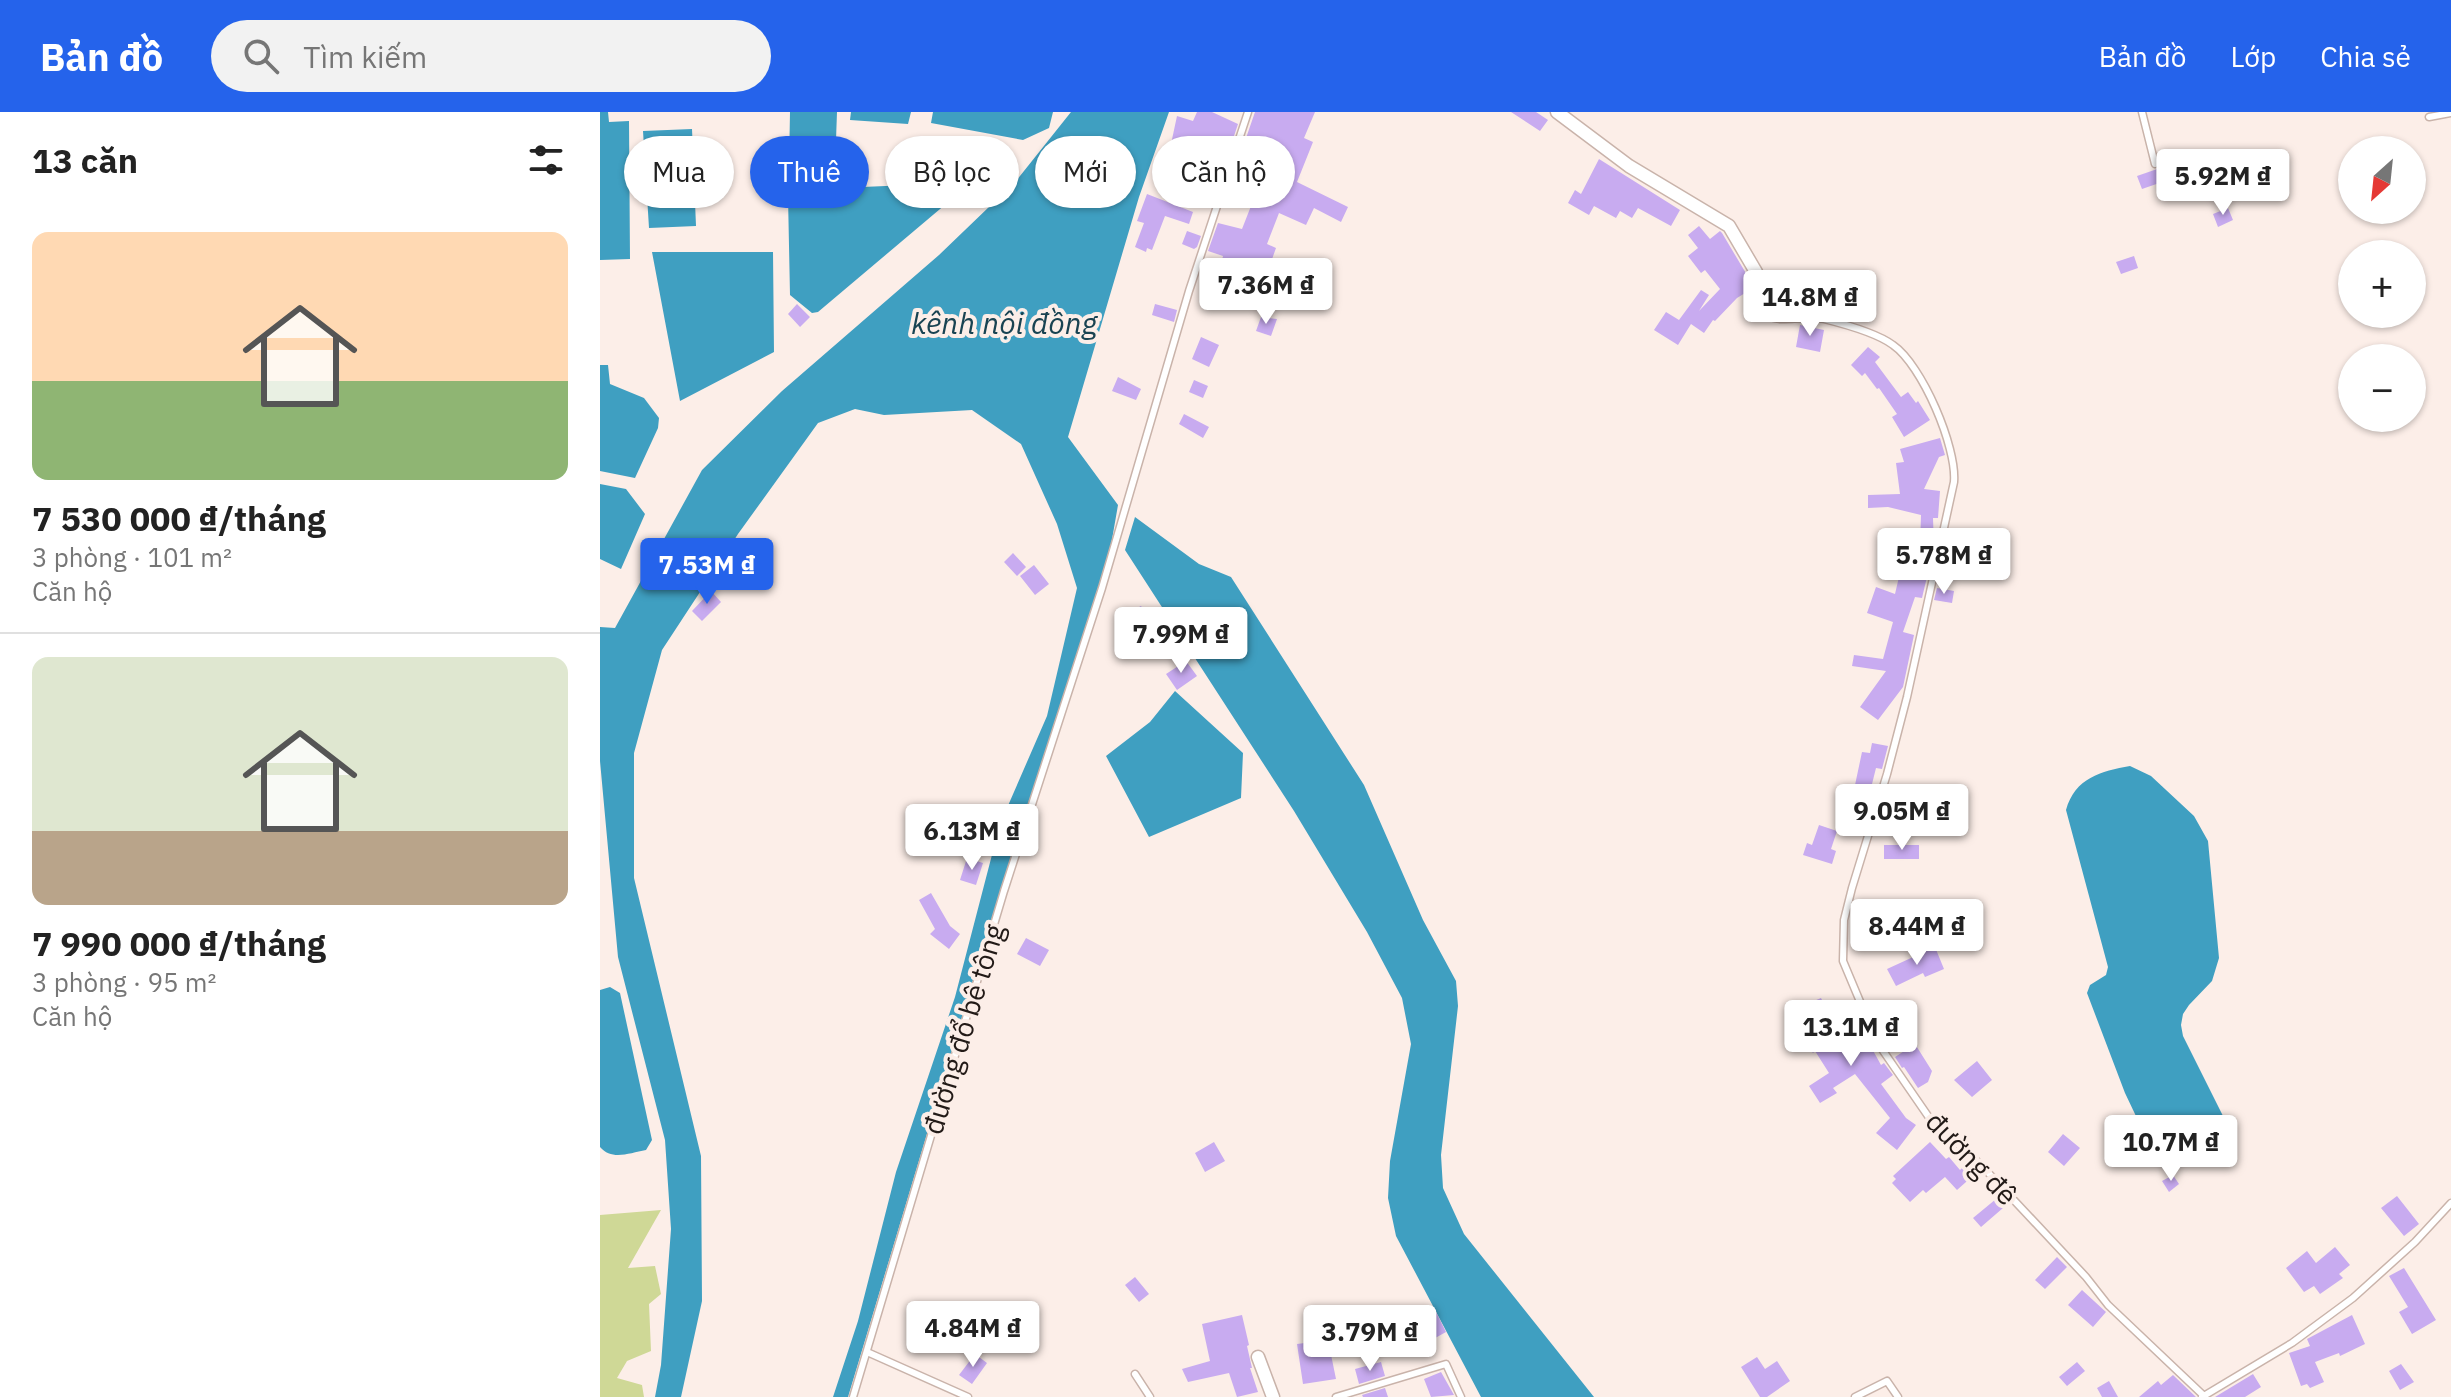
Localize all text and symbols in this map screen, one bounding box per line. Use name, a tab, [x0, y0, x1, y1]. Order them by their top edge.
search box	[211, 20, 771, 92]
text: Bản đồ	[40, 32, 163, 81]
icon: search	[239, 34, 283, 78]
text: Tìm kiếm	[303, 37, 427, 76]
text: Bản đồ	[2099, 38, 2186, 75]
text: Lớp	[2230, 38, 2276, 75]
text: Chia sẻ	[2320, 38, 2411, 75]
chip: Mua	[624, 136, 734, 208]
chip: Thuê	[750, 136, 869, 208]
chip: Bộ lọc	[885, 136, 1019, 208]
chip: Mới	[1035, 136, 1136, 208]
chip: Căn hộ	[1152, 136, 1295, 208]
north arrow	[2338, 136, 2426, 224]
map controls	[2338, 136, 2426, 432]
text: 13 căn	[32, 138, 138, 182]
icon: filters	[524, 138, 568, 182]
pin: 5.92M ₫	[2149, 149, 2297, 217]
text: 5.92M ₫	[2174, 158, 2272, 192]
button: +	[2338, 240, 2426, 328]
pin: 7.36M ₫	[1192, 258, 1340, 326]
text: 7.36M ₫	[1217, 267, 1315, 301]
pin: 14.8M ₫	[1736, 270, 1884, 338]
text: 14.8M ₫	[1761, 279, 1859, 313]
icon: home	[228, 284, 372, 428]
water label: kênh nội đồng	[911, 303, 1099, 342]
button: −	[2338, 344, 2426, 432]
text: 7 530 000 ₫/tháng	[32, 496, 326, 540]
pin: 5.78M ₫	[1870, 528, 2018, 596]
text: 5.78M ₫	[1895, 537, 1993, 571]
pin: 7.53M ₫	[633, 538, 781, 606]
text: 3 phòng · 101 m²	[32, 540, 232, 574]
text: 7.53M ₫	[658, 547, 756, 581]
text: Căn hộ	[32, 574, 112, 608]
pin: 7.99M ₫	[1107, 607, 1255, 675]
text: 7.99M ₫	[1132, 616, 1230, 650]
icon: home	[228, 709, 372, 853]
pin: 9.05M ₫	[1828, 784, 1976, 852]
text: 9.05M ₫	[1853, 793, 1951, 827]
pin: 6.13M ₫	[898, 804, 1046, 872]
text: 6.13M ₫	[923, 813, 1021, 847]
pin: 8.44M ₫	[1843, 899, 1991, 967]
text: 8.44M ₫	[1868, 908, 1966, 942]
street label: đường đổ bê tông	[913, 919, 1013, 1139]
text: 7 990 000 ₫/tháng	[32, 921, 326, 965]
text: 3 phòng · 95 m²	[32, 965, 216, 999]
text: Căn hộ	[32, 999, 112, 1033]
pin: 13.1M ₫	[1777, 1000, 1925, 1068]
text: 13.1M ₫	[1802, 1009, 1900, 1043]
street label: đường đê	[1918, 1103, 2026, 1213]
pin: 10.7M ₫	[2097, 1115, 2245, 1183]
text: 10.7M ₫	[2122, 1124, 2220, 1158]
pin: 4.84M ₫	[899, 1301, 1047, 1369]
pin: 3.79M ₫	[1296, 1305, 1444, 1373]
text: 4.84M ₫	[924, 1310, 1022, 1344]
text: 3.79M ₫	[1321, 1314, 1419, 1348]

